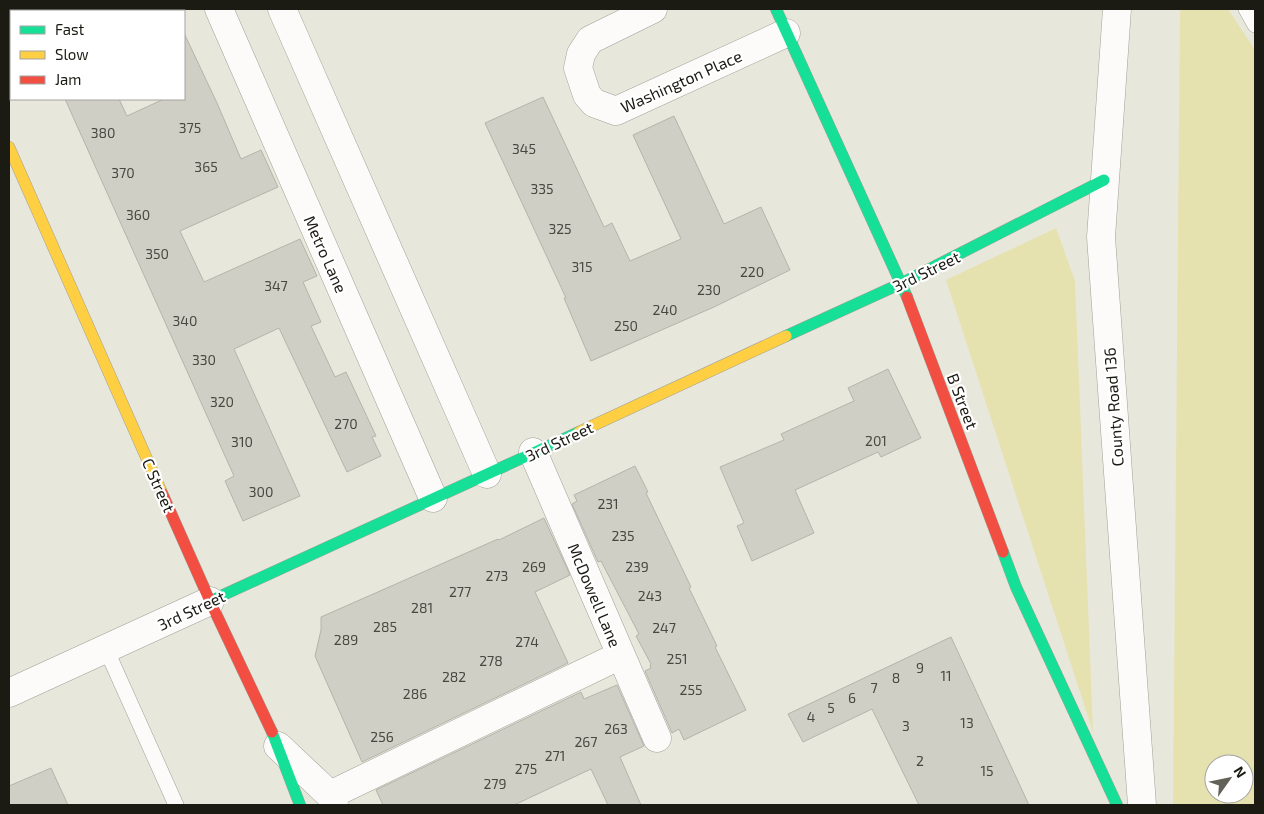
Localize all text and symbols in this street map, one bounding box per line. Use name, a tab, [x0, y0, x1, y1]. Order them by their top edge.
legend	[10, 10, 185, 100]
text: Fast	[55, 20, 85, 38]
text: Slow	[55, 45, 89, 63]
street label: Washington Place	[617, 46, 745, 116]
text: Jam	[55, 70, 81, 88]
house number: 375	[179, 119, 201, 136]
house number: 380	[91, 124, 115, 141]
house number: 345	[512, 140, 536, 157]
house number: 365	[194, 158, 218, 175]
house number: 370	[111, 164, 135, 181]
house number: 335	[530, 180, 554, 197]
house number: 360	[126, 206, 150, 223]
street label: Metro Lane	[301, 212, 351, 296]
house number: 325	[548, 220, 572, 237]
house number: 350	[145, 245, 169, 262]
street label: 3rd Street	[889, 247, 963, 295]
house number: 315	[572, 258, 592, 275]
house number: 220	[740, 263, 764, 280]
house number: 347	[264, 277, 288, 294]
house number: 230	[697, 281, 721, 298]
house number: 240	[653, 301, 677, 318]
house number: 340	[173, 312, 197, 329]
house number: 250	[614, 317, 638, 334]
street label: County Road 136	[1099, 347, 1127, 467]
house number: 330	[192, 351, 216, 368]
street label: B Street	[944, 371, 982, 431]
house number: 320	[210, 393, 234, 410]
house number: 270	[334, 415, 358, 432]
street label: 3rd Street	[522, 417, 596, 465]
house number: 201	[865, 432, 887, 449]
house number: 310	[231, 433, 253, 450]
street label: C Street	[139, 455, 179, 515]
house number: 300	[249, 483, 273, 500]
house number: 231	[597, 495, 619, 512]
house number: 235	[611, 527, 635, 544]
street label: McDowell Lane	[565, 540, 625, 650]
house number: 269	[522, 558, 546, 575]
house number: 239	[625, 558, 649, 575]
house number: 273	[486, 567, 508, 584]
house number: 277	[449, 583, 471, 600]
street label: 3rd Street	[154, 586, 228, 634]
house number: 243	[638, 587, 662, 604]
house number: 281	[411, 599, 433, 616]
house number: 285	[373, 618, 397, 635]
house number: 247	[652, 619, 676, 636]
house number: 289	[334, 631, 358, 648]
house number: 274	[515, 633, 539, 650]
house number: 251	[667, 650, 687, 667]
house number: 278	[479, 652, 503, 669]
house number: 9	[916, 659, 924, 676]
house number: 11	[940, 667, 952, 684]
house number: 282	[442, 668, 466, 685]
house number: 8	[892, 669, 900, 686]
house number: 7	[870, 679, 878, 696]
house number: 255	[680, 681, 702, 698]
house number: 286	[403, 685, 427, 702]
house number: 6	[848, 689, 856, 706]
house number: 5	[827, 699, 835, 716]
house number: 4	[807, 708, 815, 725]
house number: 13	[960, 714, 974, 731]
house number: 3	[902, 717, 910, 734]
house number: 263	[604, 720, 628, 737]
house number: 256	[370, 728, 394, 745]
house number: 267	[574, 733, 598, 750]
house number: 271	[545, 747, 565, 764]
house number: 2	[916, 752, 924, 769]
north arrow	[1204, 754, 1254, 804]
house number: 275	[515, 760, 537, 777]
house number: 15	[980, 762, 994, 779]
text: N	[1230, 763, 1250, 781]
house number: 279	[483, 775, 507, 792]

